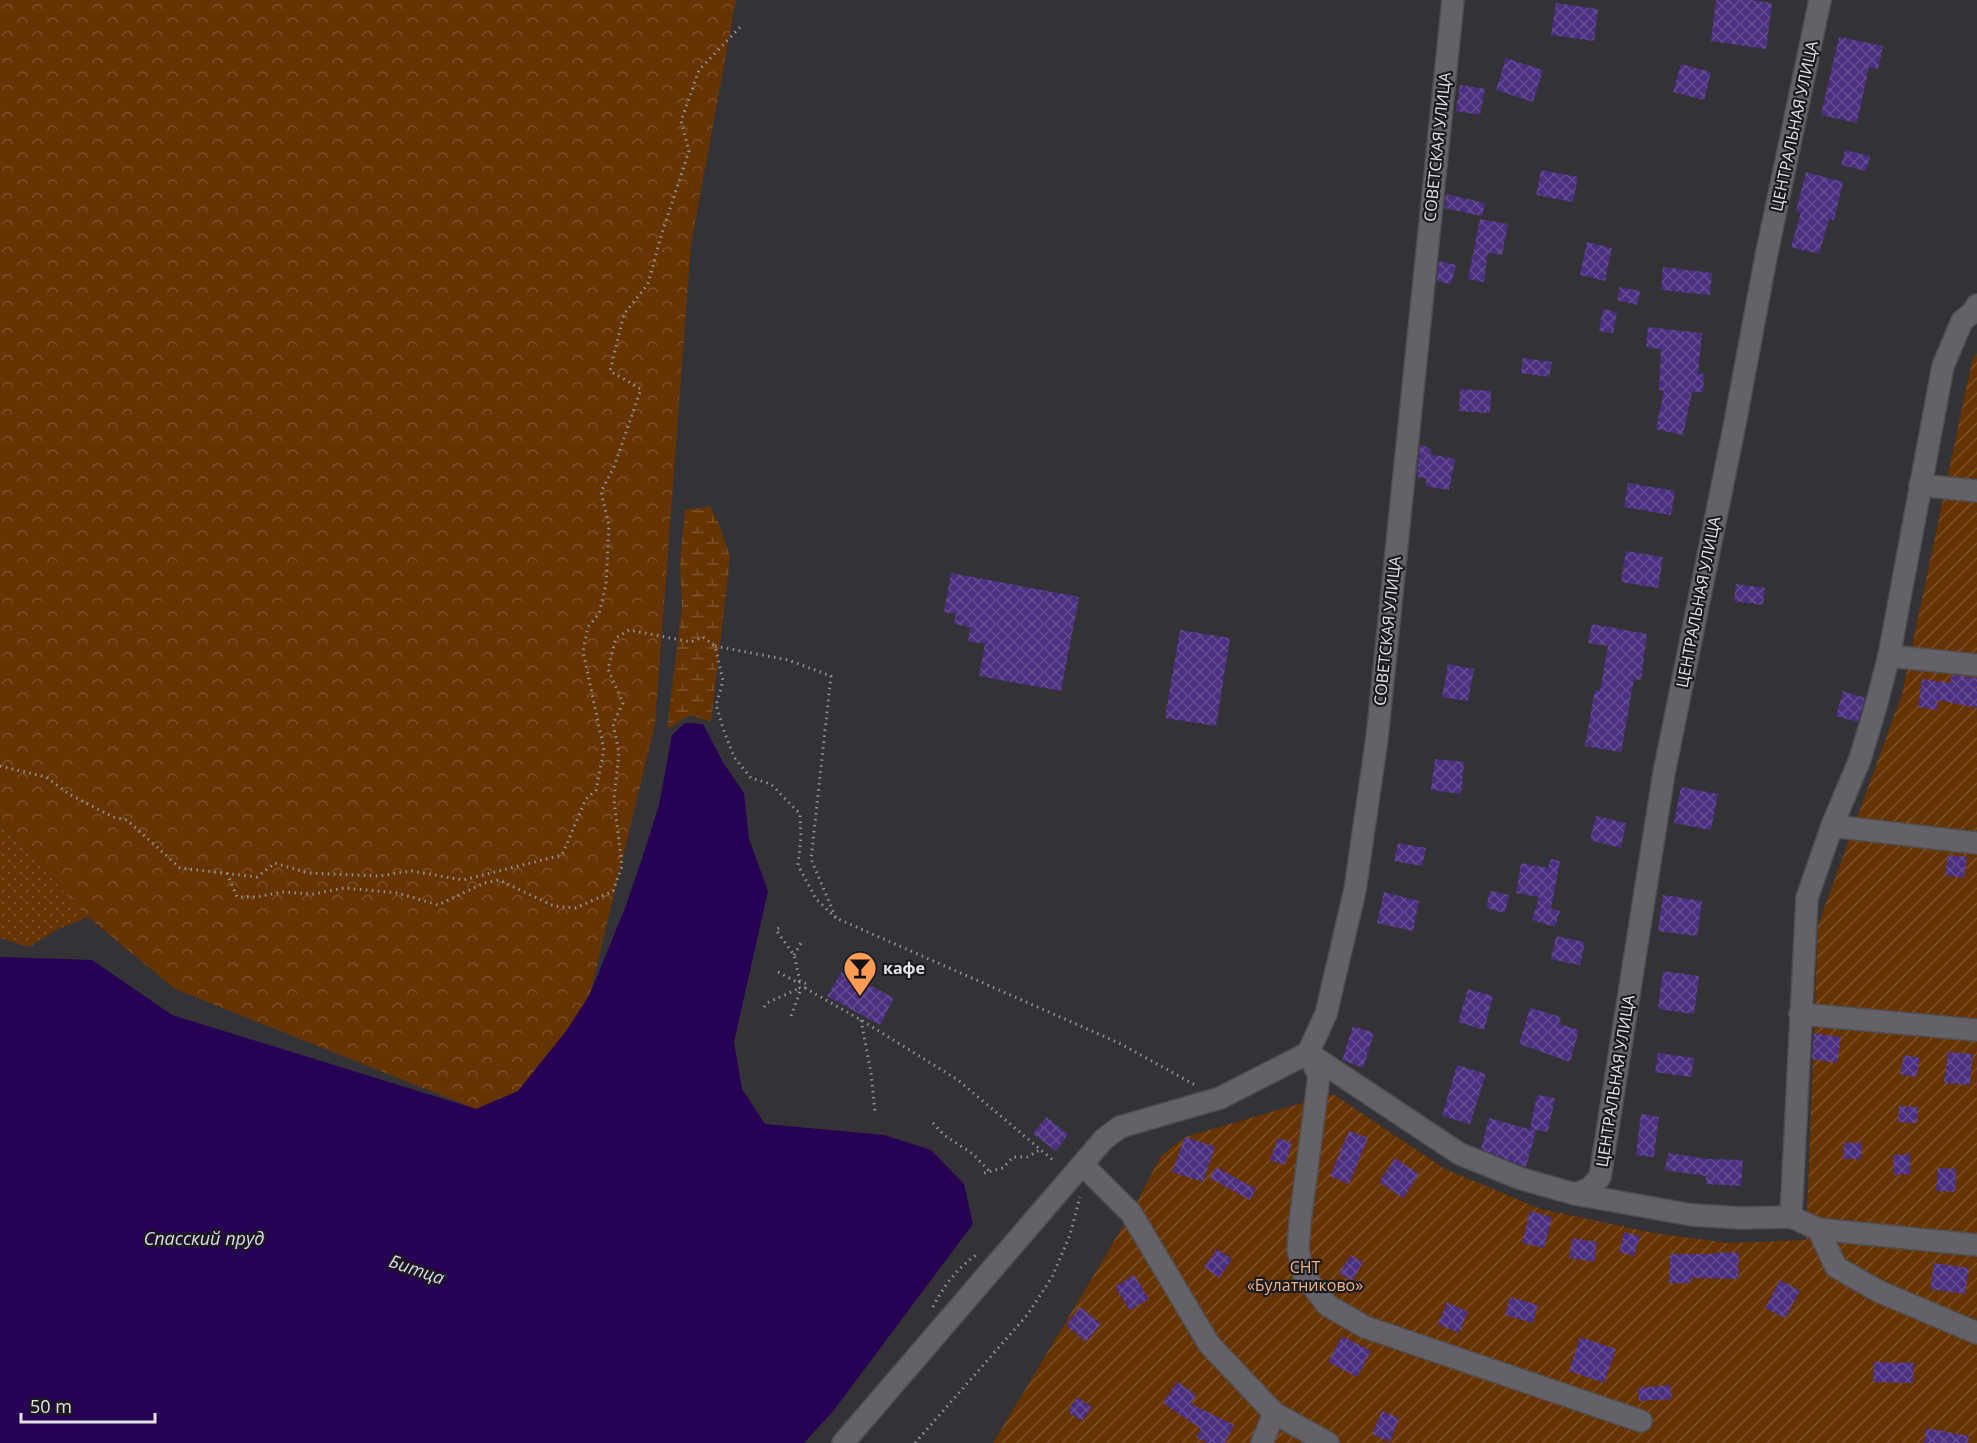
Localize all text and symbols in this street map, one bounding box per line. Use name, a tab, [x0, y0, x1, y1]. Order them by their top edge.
street label: ЦЕНТРАЛЬНАЯ УЛИЦА	[1765, 38, 1823, 213]
street label: СОВЕТСКАЯ УЛИЦА	[1418, 70, 1456, 223]
street label: ЦЕНТРАЛЬНАЯ УЛИЦА	[1671, 514, 1726, 689]
street label: СОВЕТСКАЯ УЛИЦА	[1368, 554, 1406, 707]
bar icon: кафе	[842, 950, 878, 997]
place label: кафе	[883, 957, 925, 979]
street label: ЦЕНТРАЛЬНАЯ УЛИЦА	[1591, 993, 1640, 1169]
water label: Спасский пруд	[144, 1226, 264, 1250]
water label: Битца	[386, 1248, 448, 1290]
park label: СНТ «Булатниково»	[1247, 1256, 1363, 1296]
scale bar	[21, 1386, 154, 1424]
text: 50 m	[30, 1394, 72, 1418]

